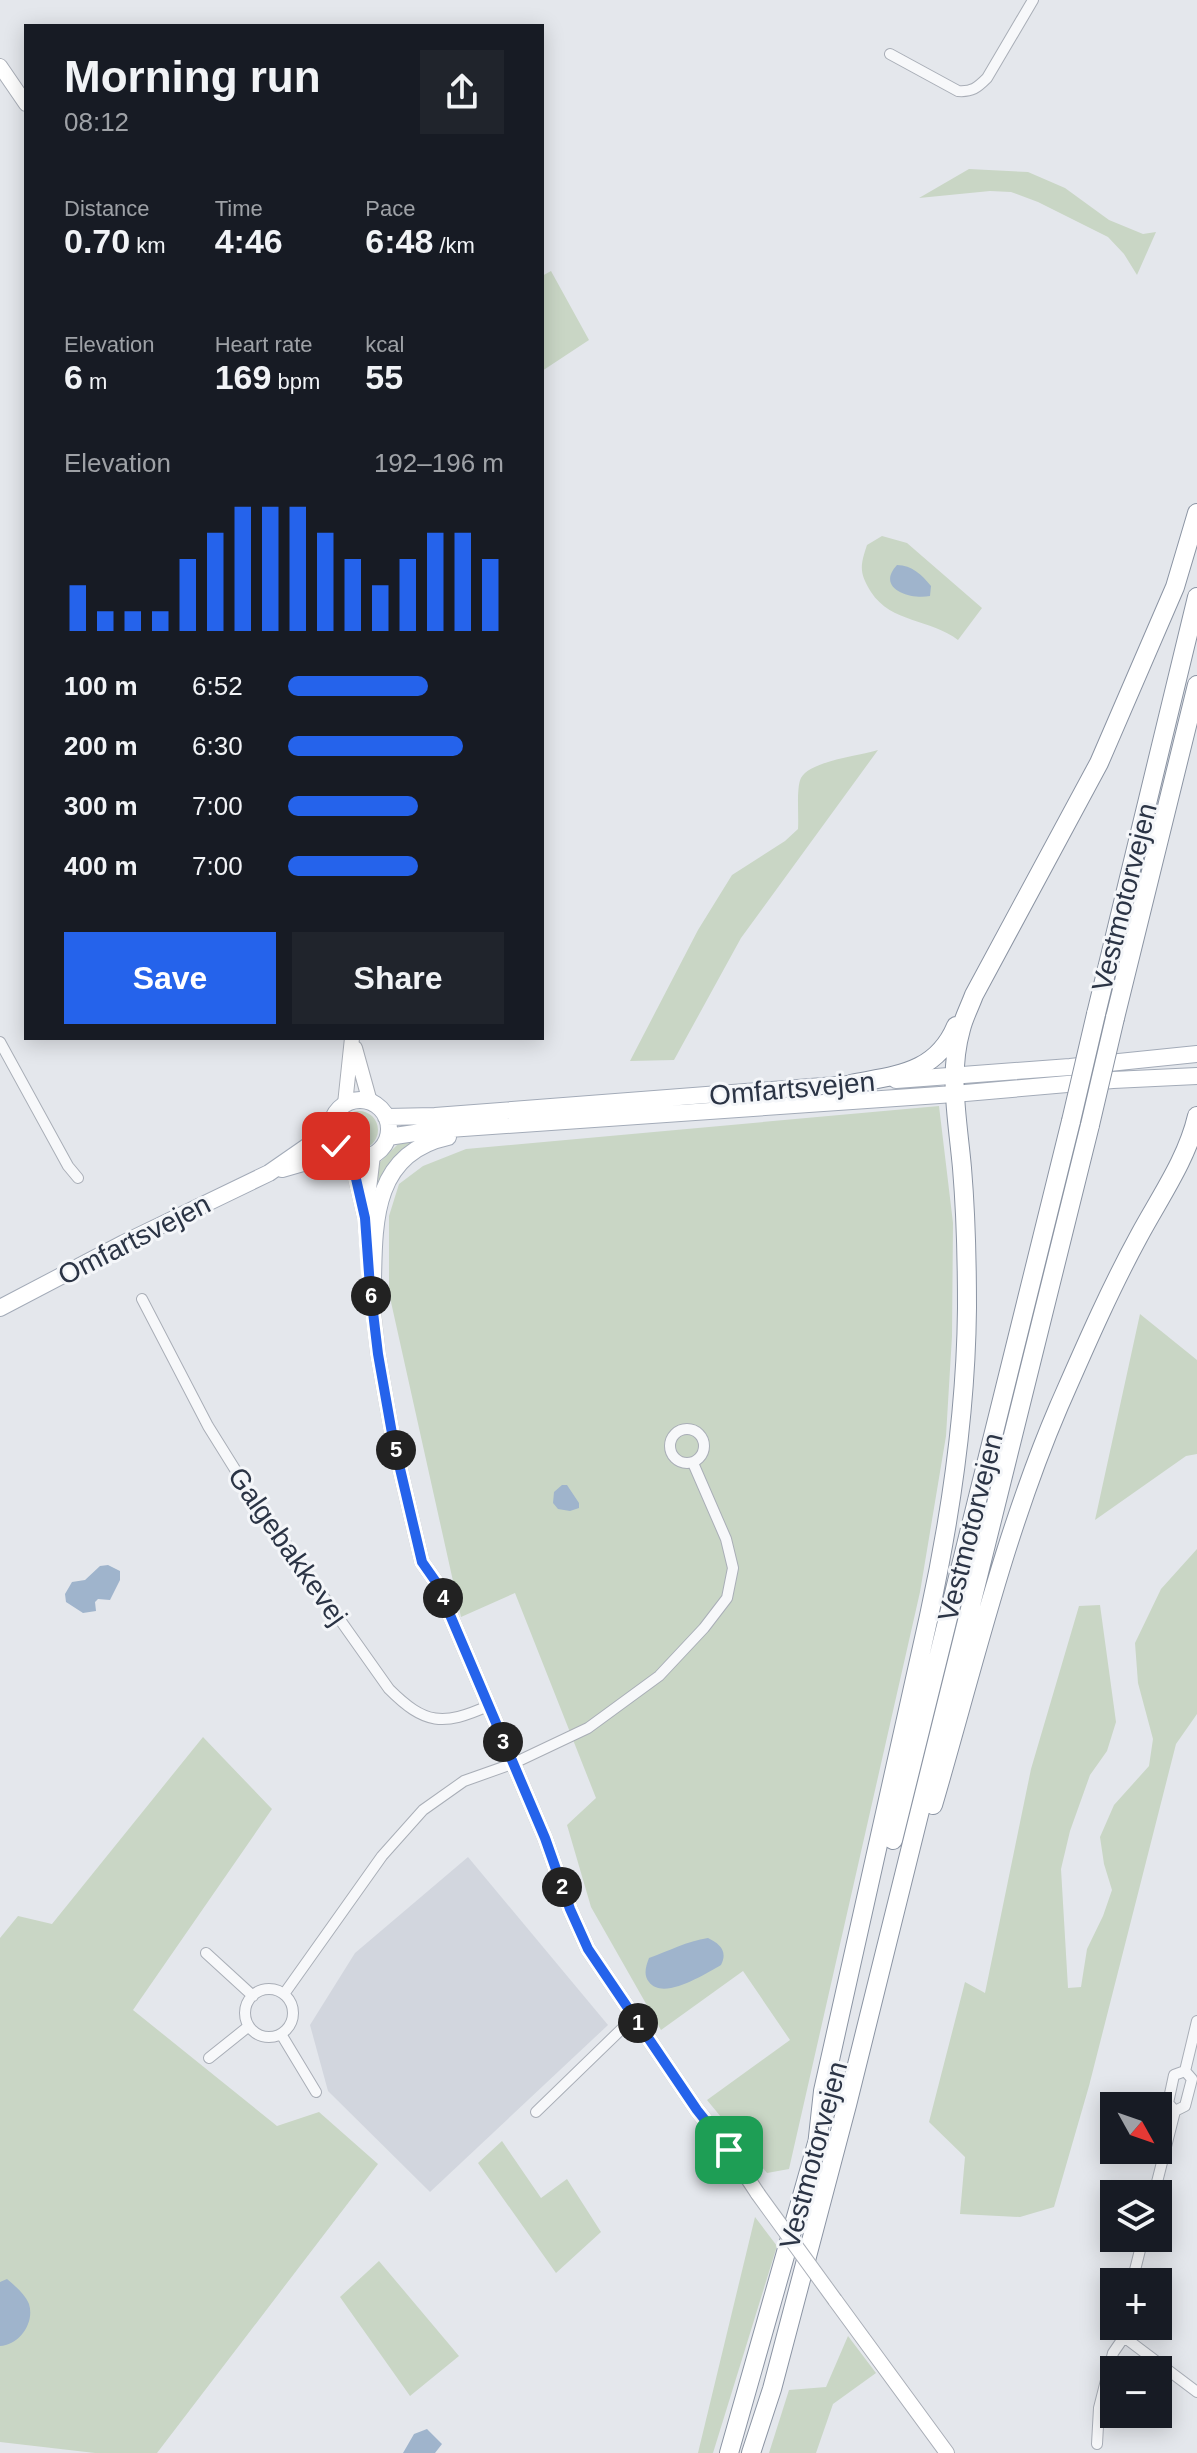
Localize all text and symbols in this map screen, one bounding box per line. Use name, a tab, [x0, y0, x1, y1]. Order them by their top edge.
button: share	[420, 50, 504, 134]
text: Morning run	[64, 52, 321, 101]
text: 08:12	[64, 107, 129, 137]
text: Distance	[64, 196, 150, 221]
text: Time	[215, 196, 263, 221]
text: Pace	[365, 196, 415, 221]
text: 0.70	[64, 222, 130, 260]
text: 4:46	[215, 222, 283, 260]
text: 6:48	[365, 222, 433, 260]
text: km	[130, 233, 166, 258]
text: /km	[433, 233, 475, 258]
text: Elevation	[64, 332, 155, 357]
text: Heart rate	[215, 332, 312, 357]
text: kcal	[365, 332, 404, 357]
text: 6	[64, 358, 83, 396]
text: 169	[215, 358, 271, 396]
text: 55	[365, 358, 403, 396]
text: m	[83, 369, 107, 394]
text: bpm	[271, 369, 320, 394]
text: Elevation	[64, 448, 171, 478]
text: 192–196 m	[374, 448, 504, 478]
text: 100 m	[64, 671, 138, 701]
text: 6:52	[192, 671, 243, 701]
text: 200 m	[64, 731, 138, 761]
text: 6:30	[192, 731, 243, 761]
text: 300 m	[64, 791, 138, 821]
text: 7:00	[192, 791, 243, 821]
street label: Vestmotorvejen	[1086, 800, 1163, 995]
text: 400 m	[64, 851, 138, 881]
text: 7:00	[192, 851, 243, 881]
button: Save	[64, 932, 276, 1024]
button: Share	[292, 932, 504, 1024]
street label: Omfartsvejen	[708, 1066, 876, 1111]
pin	[302, 1112, 370, 1180]
icon: check	[314, 1124, 358, 1168]
street label: Omfartsvejen	[53, 1188, 215, 1291]
pin: 6	[351, 1276, 391, 1316]
text: 6	[365, 1283, 377, 1308]
pin: 5	[376, 1430, 416, 1470]
street label: Vestmotorvejen	[932, 1430, 1009, 1625]
text: 5	[390, 1437, 402, 1462]
street label: Galgebakkevej	[222, 1462, 353, 1631]
pin: 4	[423, 1578, 463, 1618]
text: 4	[437, 1585, 449, 1610]
pin: 3	[483, 1722, 523, 1762]
text: 3	[497, 1729, 509, 1754]
pin: 2	[542, 1867, 582, 1907]
text: 2	[556, 1874, 568, 1899]
pin: 1	[618, 2003, 658, 2043]
text: 1	[632, 2010, 644, 2035]
street label: Vestmotorvejen	[774, 2058, 853, 2252]
north arrow	[1100, 2092, 1172, 2164]
map controls	[1100, 2092, 1172, 2428]
pin	[695, 2116, 763, 2184]
icon: arrive	[707, 2128, 751, 2172]
button: layers	[1100, 2180, 1172, 2252]
button: +	[1100, 2268, 1172, 2340]
button: −	[1100, 2356, 1172, 2428]

